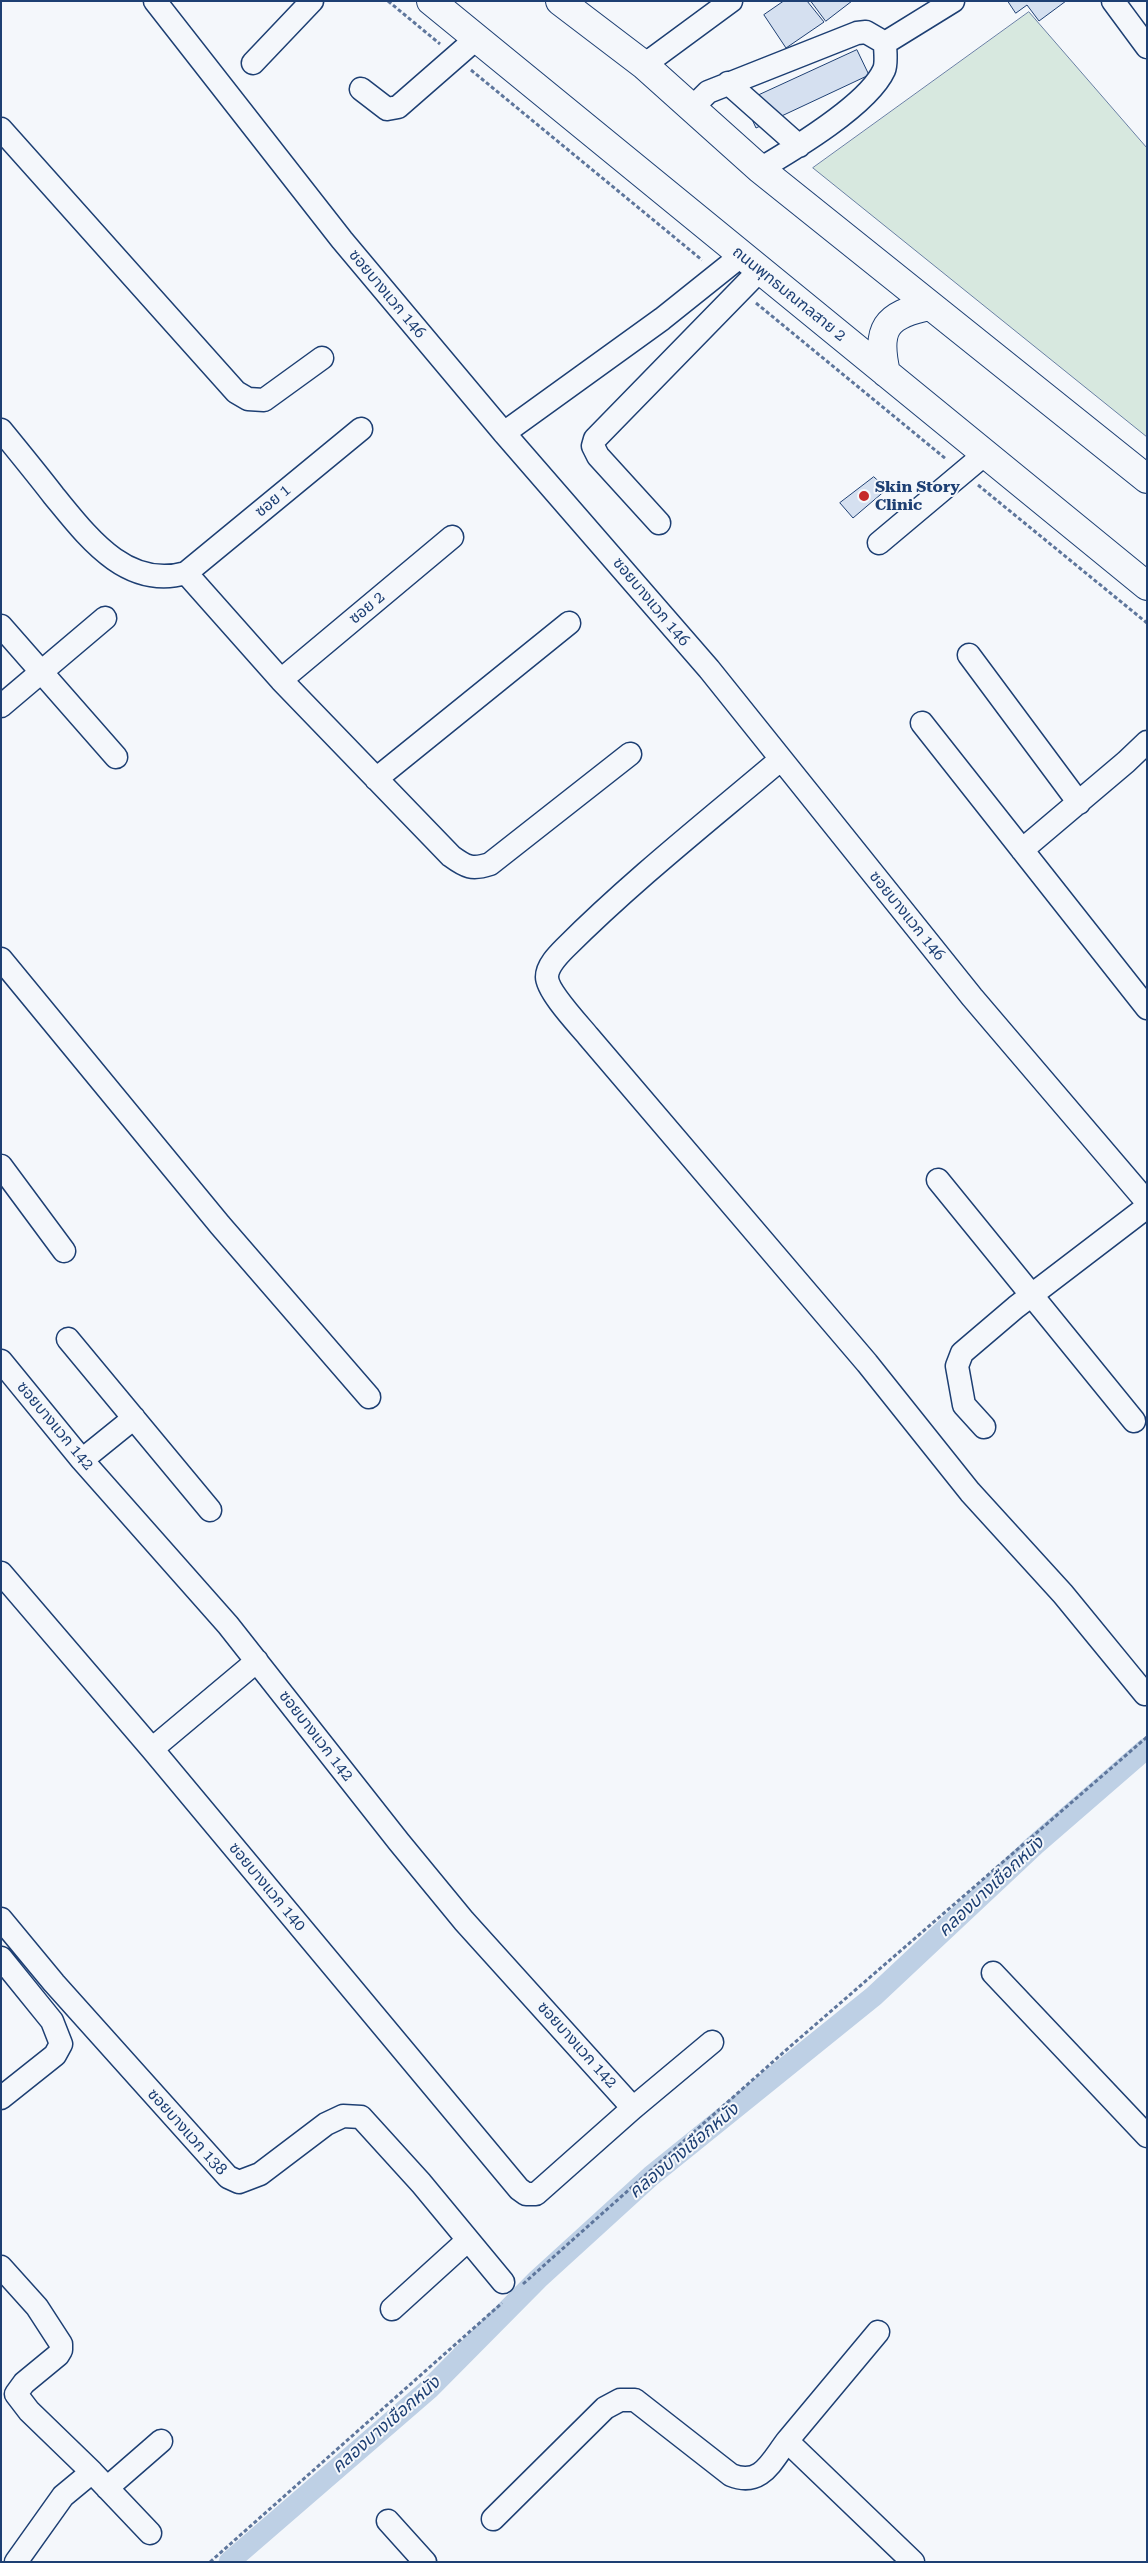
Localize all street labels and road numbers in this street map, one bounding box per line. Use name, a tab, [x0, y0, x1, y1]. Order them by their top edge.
street label: ถนนพุทธมณฑลสาย 2	[728, 242, 850, 346]
street label: ซอยบางแวก 146	[344, 246, 430, 342]
street label: ซอย 1	[251, 481, 295, 521]
street label: ซอยบางแวก 146	[608, 554, 694, 650]
street label: ซอย 2	[345, 588, 389, 628]
street label: ซอยบางแวก 146	[865, 867, 949, 965]
street label: ซอยบางแวก 142	[12, 1378, 98, 1474]
street label: ซอยบางแวก 142	[275, 1687, 357, 1785]
street label: ซอยบางแวก 140	[224, 1839, 310, 1935]
street label: ซอยบางแวก 142	[533, 1998, 621, 2092]
street label: ซอยบางแวก 138	[143, 2085, 231, 2179]

